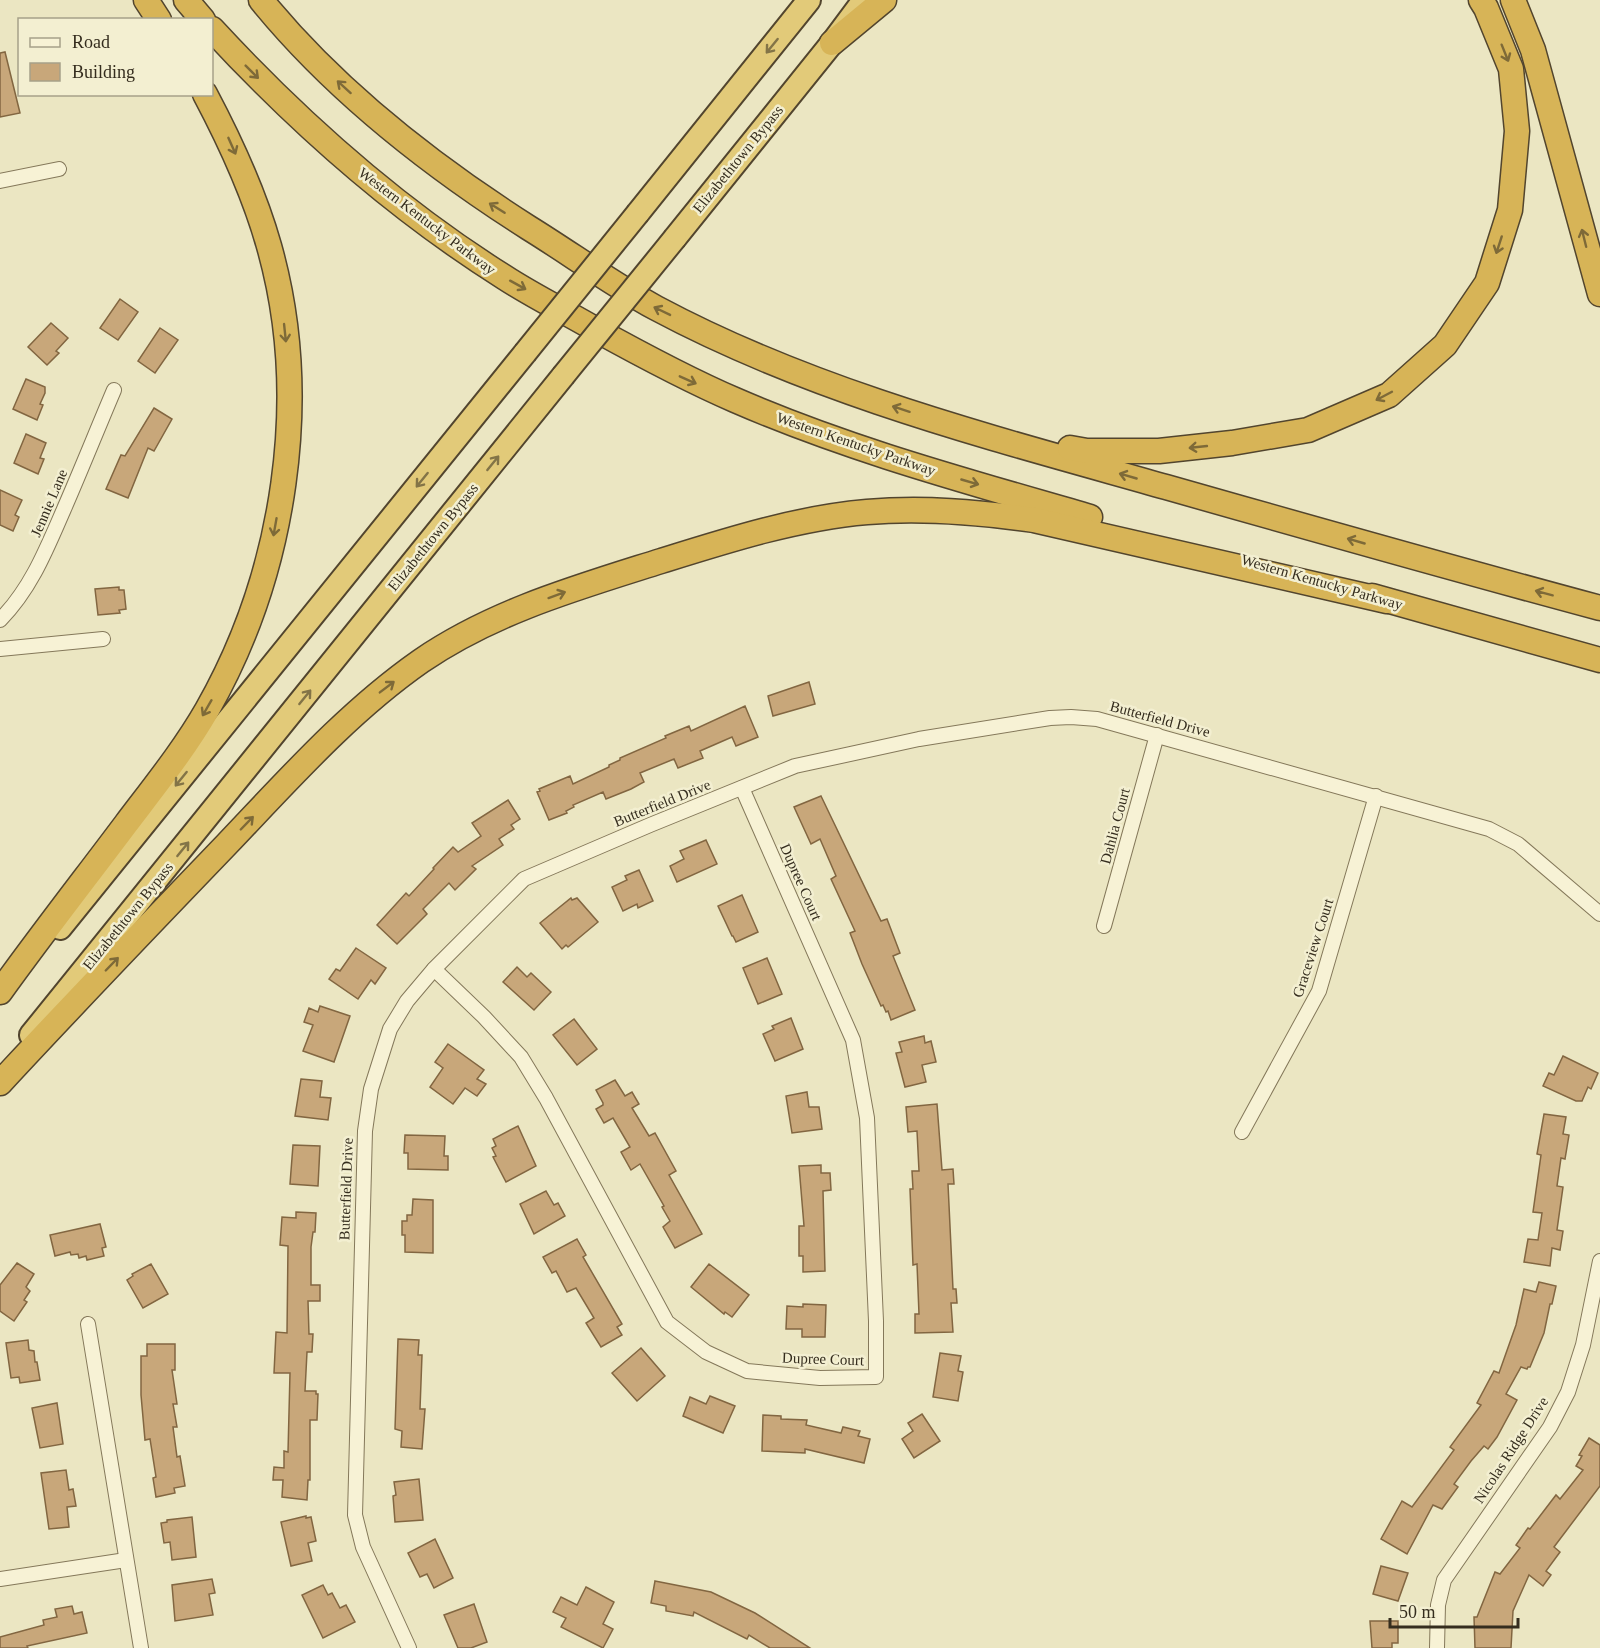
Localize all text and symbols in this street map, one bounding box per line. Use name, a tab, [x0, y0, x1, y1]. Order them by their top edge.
legend	[18, 18, 213, 96]
text: Road	[72, 32, 110, 52]
one-way arrow	[766, 37, 779, 53]
one-way arrow	[1500, 43, 1511, 62]
text: Building	[72, 62, 135, 82]
one-way arrow	[244, 64, 259, 79]
one-way arrow	[337, 80, 352, 94]
street label: Elizabethtown Bypass	[690, 102, 786, 216]
one-way arrow	[226, 137, 238, 155]
street label: Western Kentucky Parkway	[355, 164, 499, 278]
one-way arrow	[489, 201, 506, 213]
one-way arrow	[1577, 229, 1589, 248]
one-way arrow	[1493, 235, 1504, 254]
one-way arrow	[509, 279, 526, 291]
one-way arrow	[654, 305, 672, 316]
one-way arrow	[280, 323, 291, 343]
one-way arrow	[679, 375, 697, 386]
one-way arrow	[1376, 390, 1393, 402]
one-way arrow	[892, 403, 911, 414]
street label: Western Kentucky Parkway	[774, 409, 938, 479]
one-way arrow	[1188, 442, 1208, 453]
one-way arrow	[486, 455, 499, 471]
street label: Jennie Lane	[28, 466, 71, 539]
one-way arrow	[1119, 470, 1138, 481]
one-way arrow	[416, 472, 429, 488]
one-way arrow	[960, 477, 979, 488]
street label: Elizabethtown Bypass	[385, 480, 481, 594]
one-way arrow	[270, 517, 281, 536]
one-way arrow	[1347, 534, 1366, 546]
street label: Western Kentucky Parkway	[1239, 551, 1405, 613]
one-way arrow	[1534, 587, 1553, 598]
one-way arrow	[547, 588, 566, 599]
one-way arrow	[378, 681, 394, 694]
one-way arrow	[298, 689, 311, 705]
street label: Butterfield Drive	[1108, 698, 1212, 740]
one-way arrow	[201, 699, 212, 717]
one-way arrow	[175, 771, 188, 787]
street label: Butterfield Drive	[611, 776, 713, 830]
street label: Dahlia Court	[1097, 786, 1133, 866]
one-way arrow	[240, 816, 254, 831]
one-way arrow	[176, 841, 189, 857]
street label: Dupree Court	[777, 841, 825, 923]
street label: Elizabethtown Bypass	[80, 859, 176, 973]
street label: Graceview Court	[1289, 896, 1337, 999]
one-way arrow	[105, 957, 119, 972]
street label: Butterfield Drive	[336, 1137, 356, 1241]
street label: Dupree Court	[782, 1350, 865, 1368]
street label: Nicolas Ridge Drive	[1471, 1394, 1551, 1506]
scale bar	[1390, 1591, 1518, 1629]
text: 50 m	[1399, 1602, 1436, 1622]

